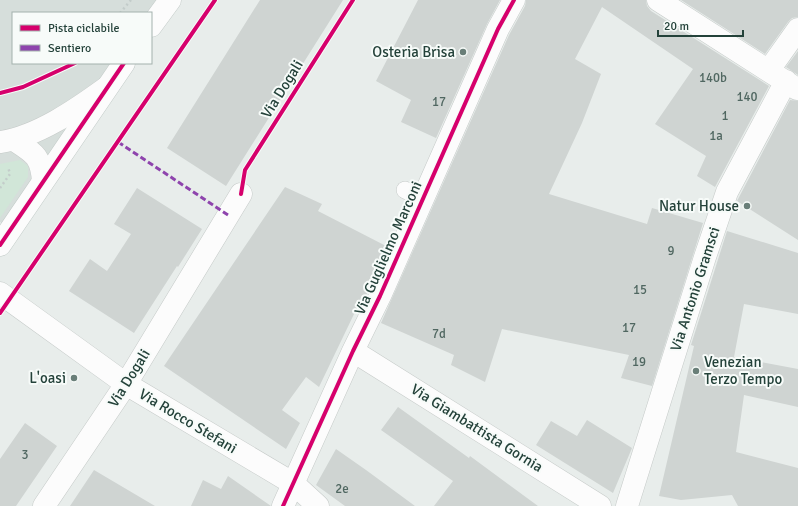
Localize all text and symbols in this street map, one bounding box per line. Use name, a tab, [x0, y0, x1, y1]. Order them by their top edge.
legend	[12, 12, 152, 64]
scale bar	[658, 12, 743, 38]
text: 20 m	[664, 19, 689, 34]
text: Pista ciclabile	[48, 21, 120, 36]
text: Sentiero	[48, 41, 91, 56]
place label: Osteria Brisa	[372, 43, 455, 61]
marker: Osteria Brisa	[458, 47, 468, 57]
street label: Via Dogali	[257, 57, 307, 121]
house number: 140b	[699, 70, 727, 86]
house number: 140	[736, 89, 758, 105]
house number: 17	[432, 94, 446, 110]
house number: 1	[721, 108, 729, 124]
house number: 1a	[709, 128, 723, 144]
street label: Via Guglielmo Marconi	[350, 178, 426, 318]
place label: Natur House	[659, 197, 739, 215]
marker: Natur House	[742, 201, 752, 211]
street label: Via Antonio Gramsci	[666, 225, 724, 353]
house number: 9	[667, 243, 675, 259]
house number: 15	[633, 282, 647, 298]
house number: 17	[622, 320, 636, 336]
house number: 7d	[432, 326, 446, 342]
street label: Via Dogali	[104, 346, 154, 410]
place label: Venezian Terzo Tempo	[704, 353, 782, 388]
house number: 19	[632, 354, 646, 370]
marker: Venezian Terzo Tempo	[691, 366, 701, 376]
place label: L'oasi	[29, 369, 66, 387]
marker: L'oasi	[69, 373, 79, 383]
street label: Via Giambattista Gornia	[408, 380, 546, 476]
street label: Via Rocco Stefani	[136, 385, 240, 457]
house number: 3	[21, 447, 29, 463]
house number: 2e	[335, 481, 349, 497]

